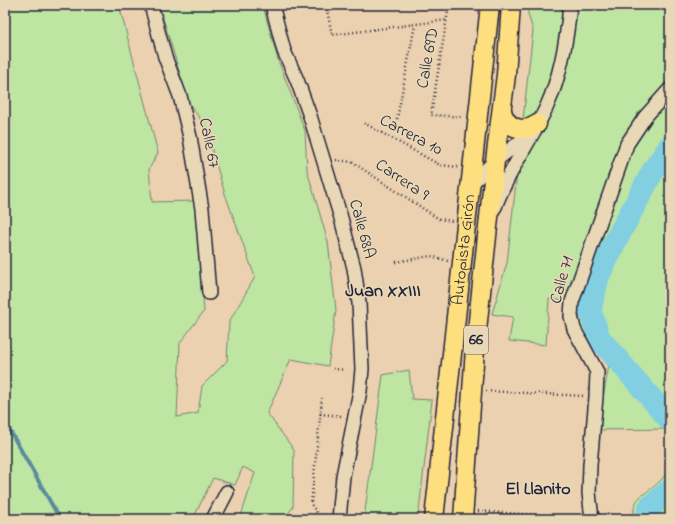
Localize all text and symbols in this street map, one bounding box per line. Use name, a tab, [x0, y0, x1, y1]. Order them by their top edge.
street label: Calle 69D	[410, 26, 446, 90]
street label: Carrera 10	[375, 108, 447, 162]
street label: Calle 67	[192, 116, 226, 170]
street label: Carrera 9	[370, 153, 434, 207]
street label: Autopista Girón	[445, 193, 482, 306]
street label: Calle 68A	[342, 197, 382, 261]
street label: Calle 71	[543, 253, 581, 307]
district label: Juan XXIII	[345, 279, 421, 305]
road number: 66	[464, 326, 488, 354]
district label: El Llanito	[505, 477, 571, 503]

